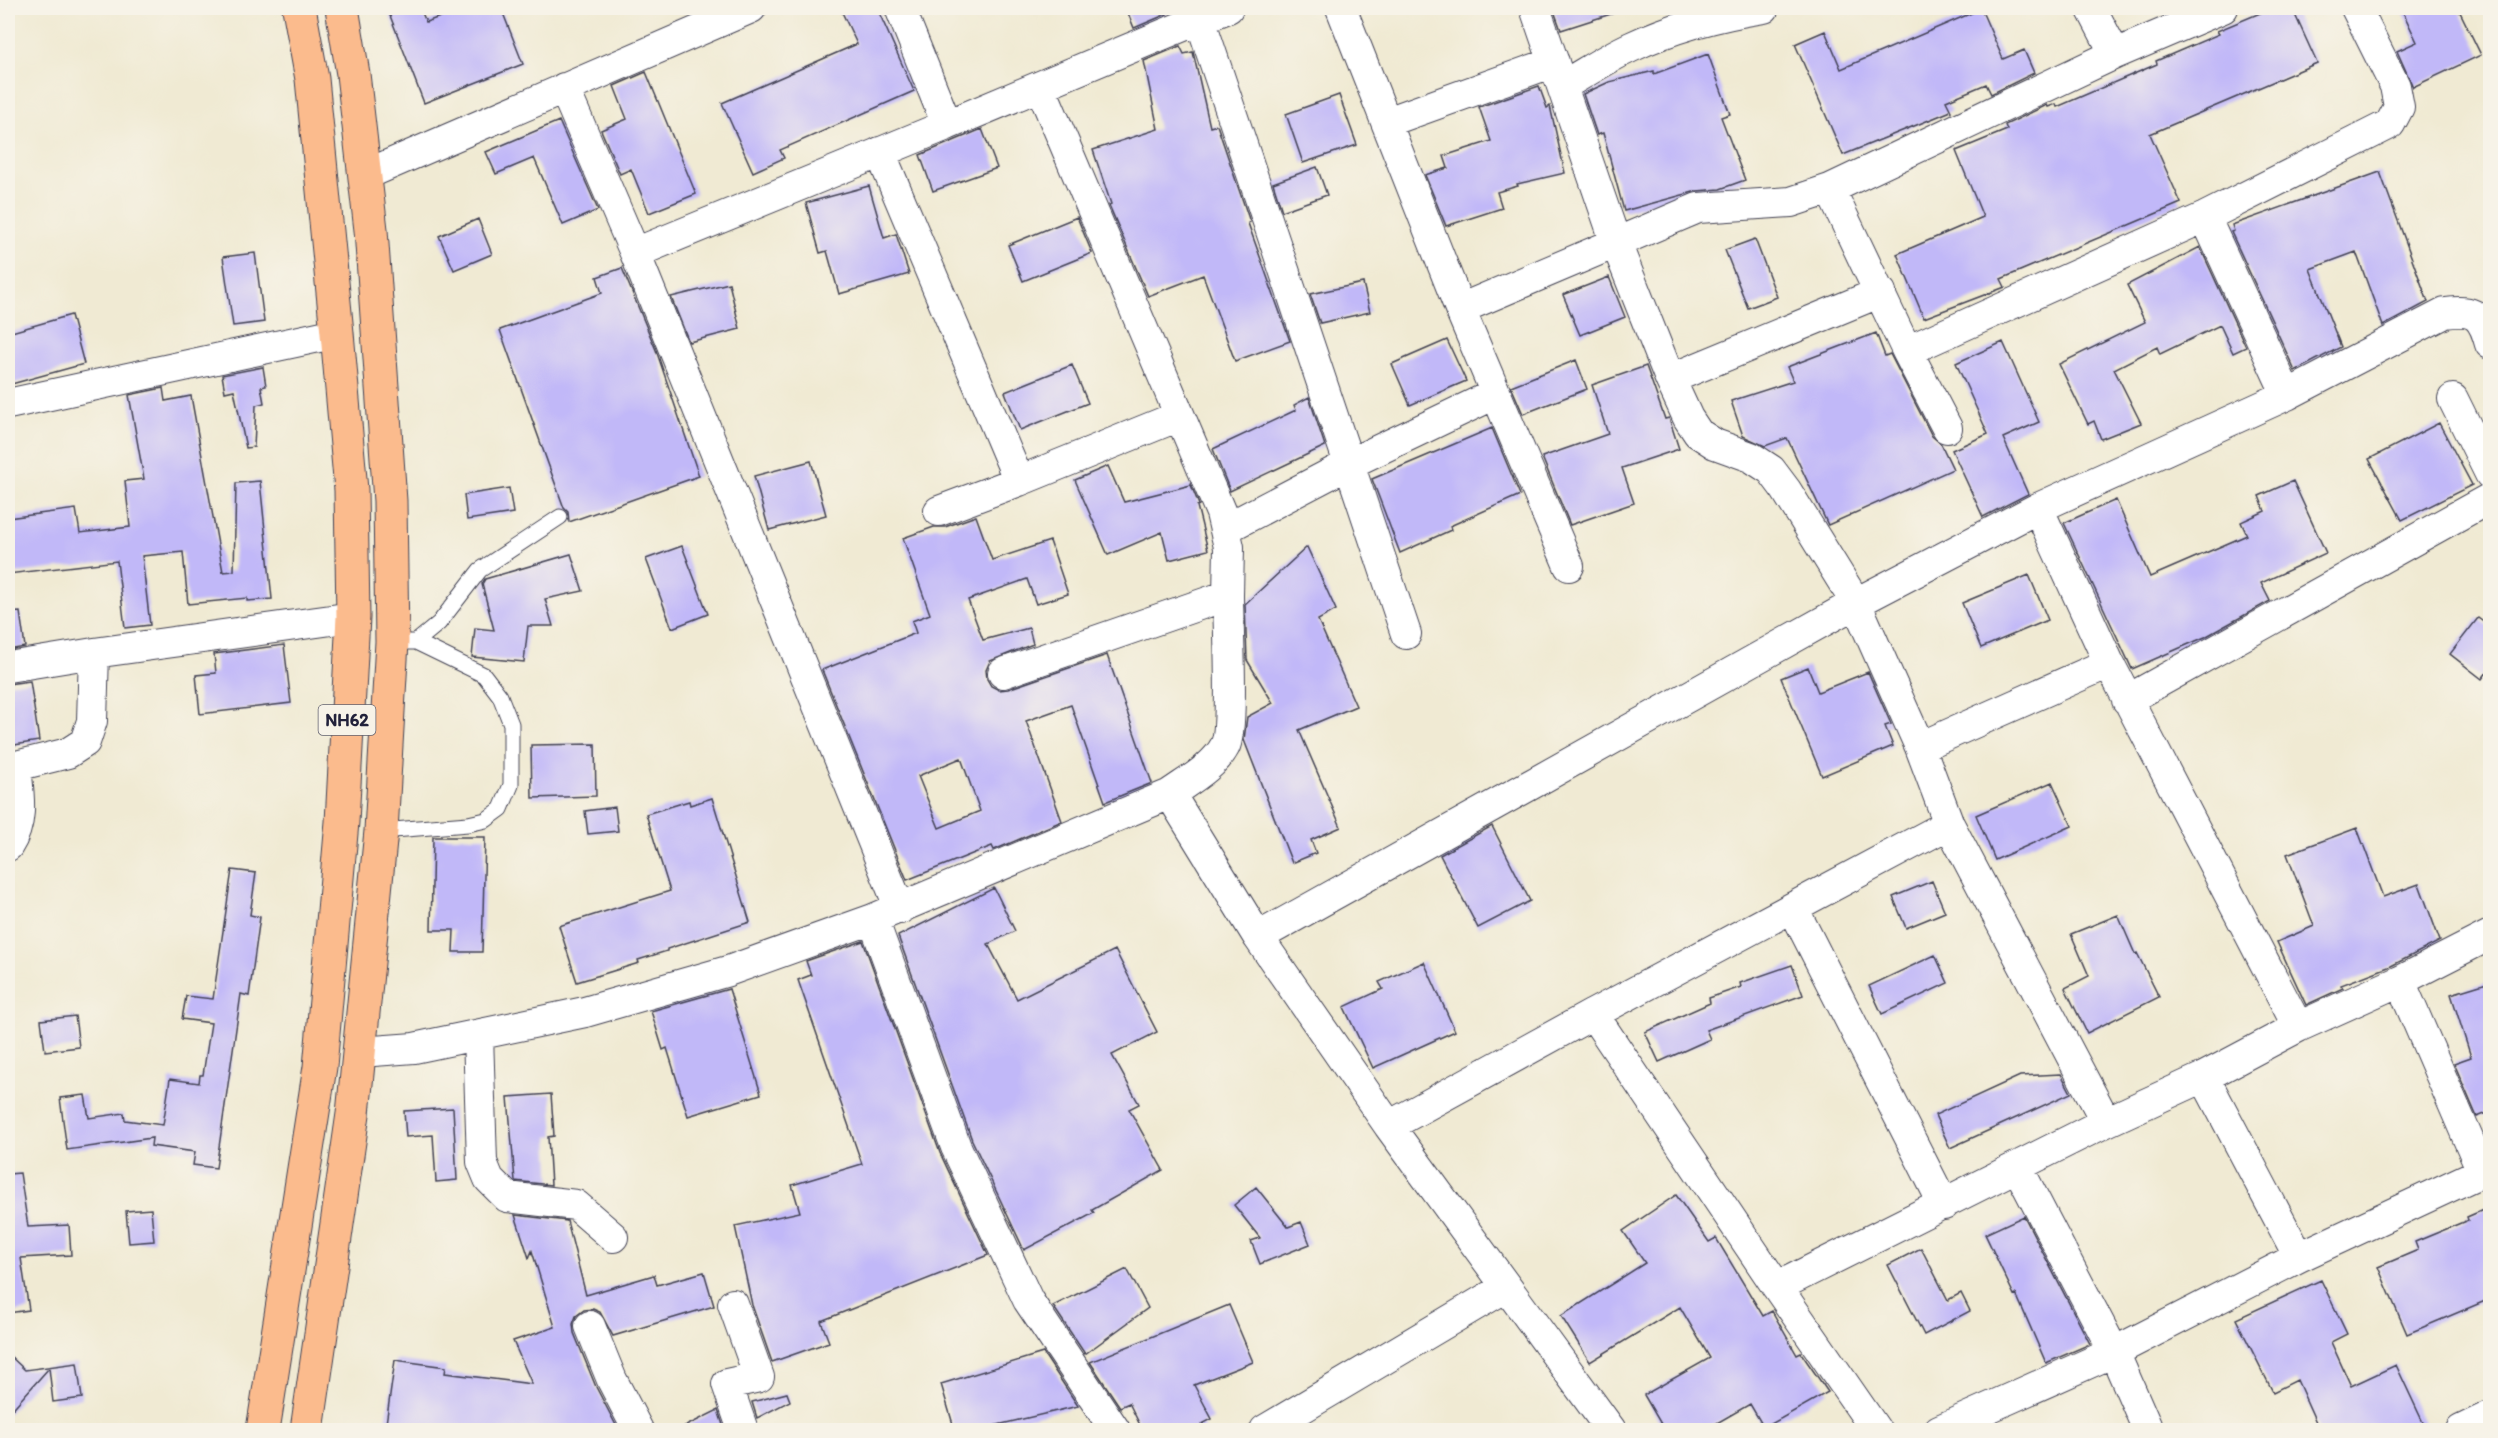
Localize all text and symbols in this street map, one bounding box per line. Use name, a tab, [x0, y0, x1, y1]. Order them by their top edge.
road number: NH62	[318, 705, 376, 735]

